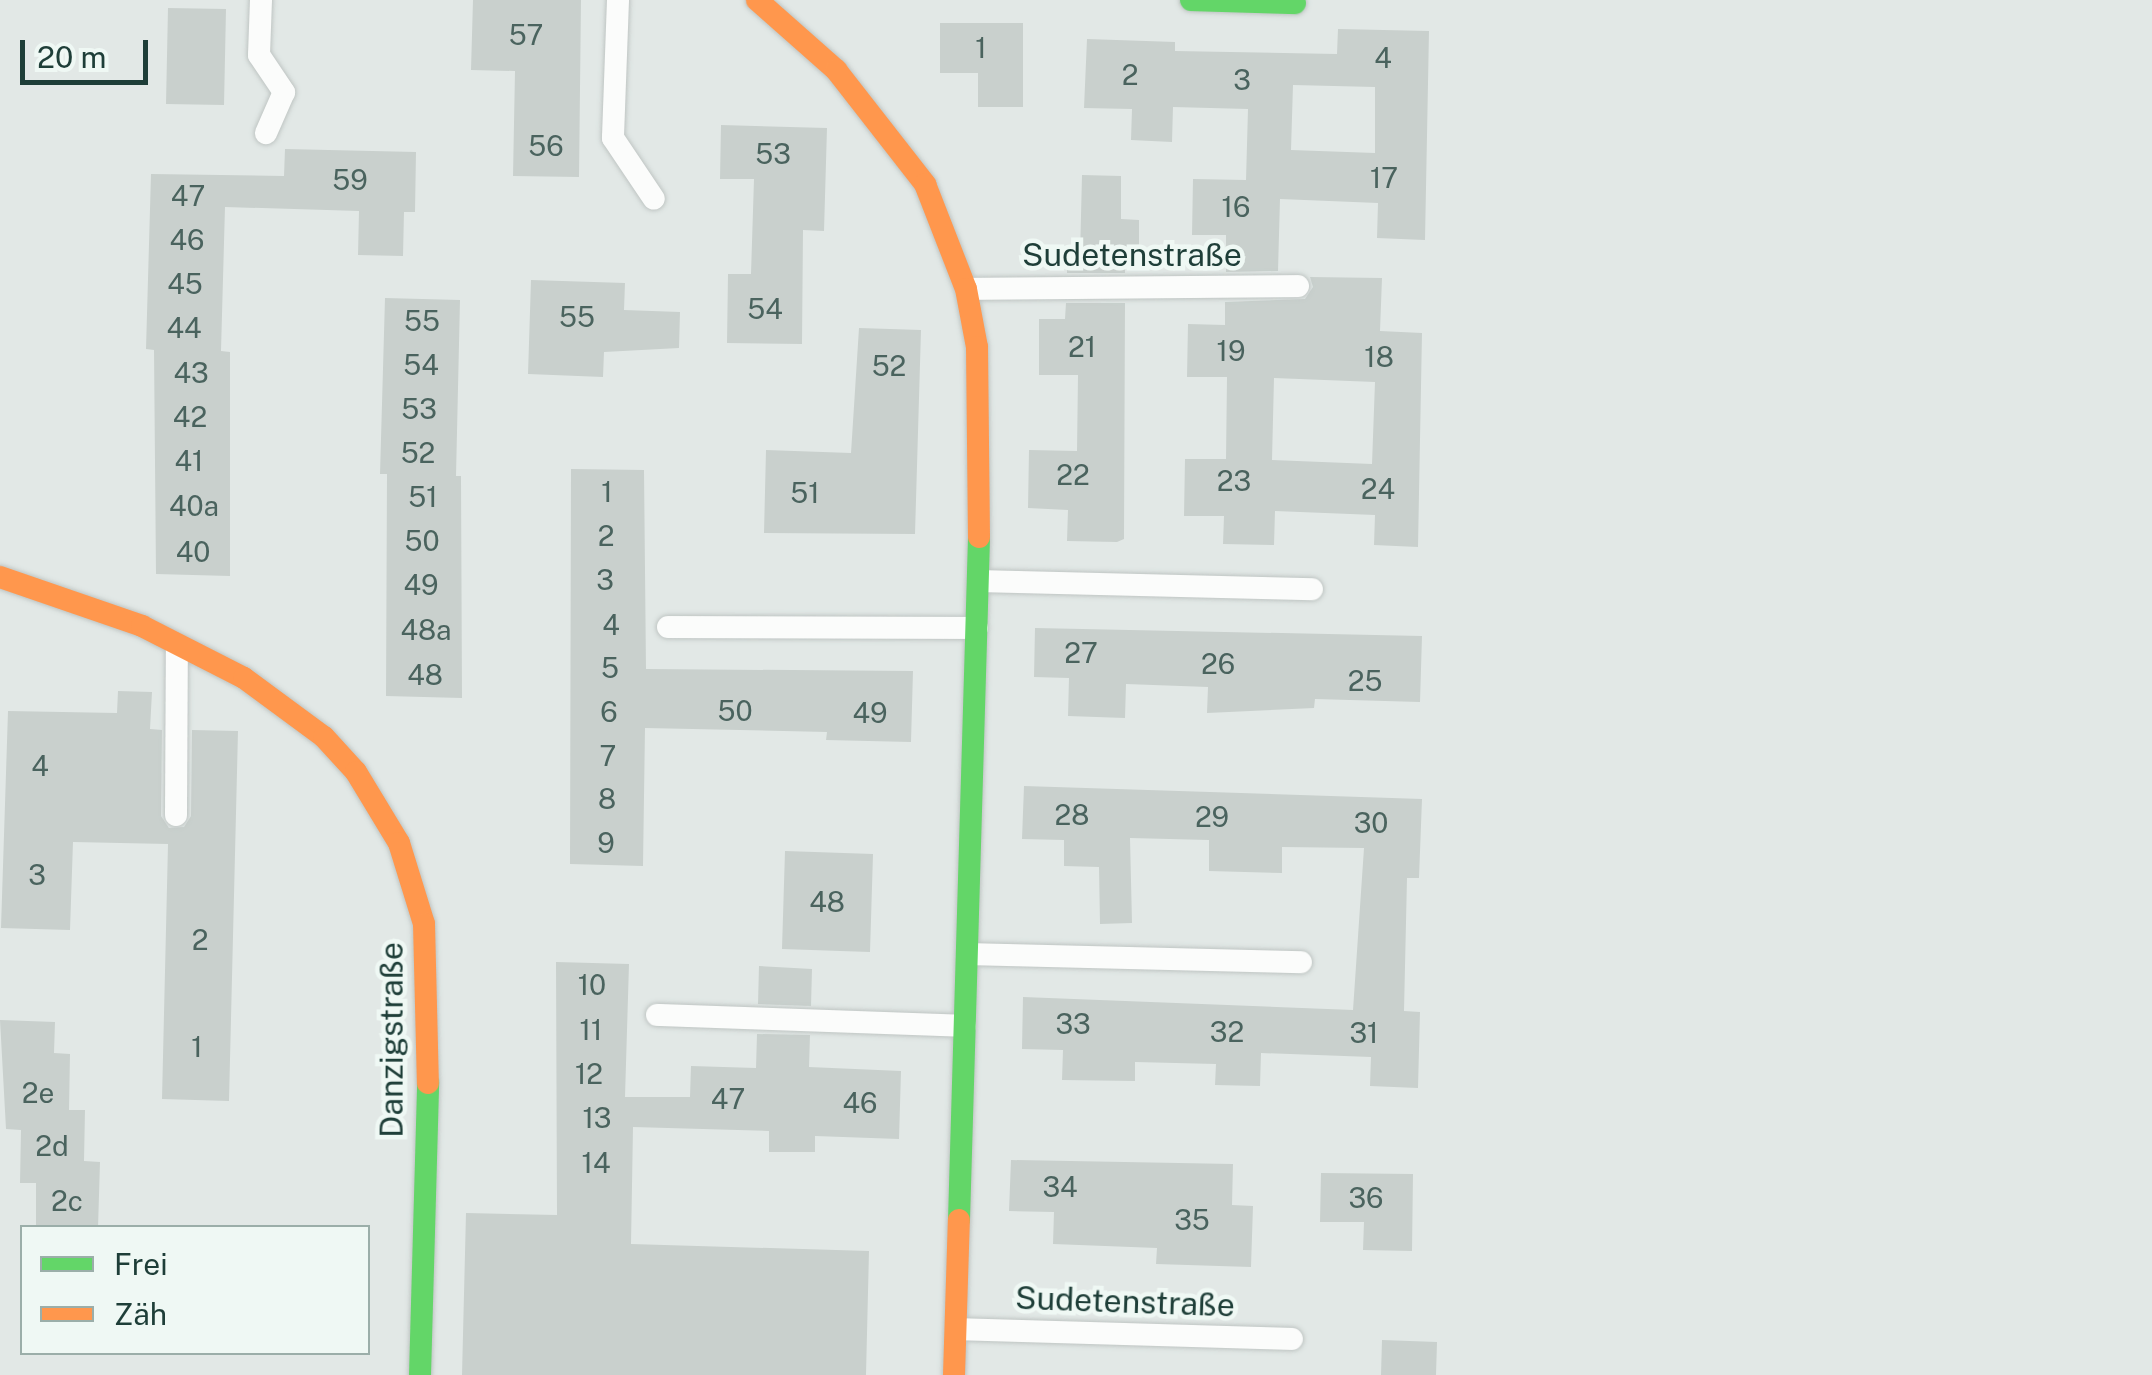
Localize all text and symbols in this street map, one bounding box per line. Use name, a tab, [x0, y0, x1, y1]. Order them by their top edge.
house number: 57	[509, 18, 543, 52]
scale bar	[25, 20, 152, 82]
house number: 1	[975, 31, 987, 65]
text: 20 m	[37, 39, 106, 75]
house number: 4	[1374, 41, 1392, 75]
house number: 2	[1122, 58, 1138, 92]
house number: 3	[1233, 63, 1251, 97]
house number: 56	[528, 129, 564, 163]
house number: 53	[755, 137, 791, 171]
house number: 17	[1370, 161, 1398, 195]
house number: 59	[332, 163, 368, 197]
house number: 47	[171, 179, 205, 213]
house number: 16	[1222, 190, 1250, 224]
house number: 46	[169, 223, 205, 257]
street label: Sudetenstraße	[1022, 236, 1242, 274]
house number: 45	[167, 267, 203, 301]
house number: 54	[747, 292, 783, 326]
house number: 55	[559, 300, 595, 334]
house number: 55	[404, 304, 440, 338]
house number: 44	[166, 311, 202, 345]
house number: 21	[1068, 330, 1096, 364]
house number: 19	[1217, 334, 1245, 368]
house number: 18	[1364, 340, 1394, 374]
house number: 54	[403, 348, 439, 382]
house number: 52	[872, 349, 906, 383]
house number: 43	[173, 356, 209, 390]
house number: 53	[401, 392, 437, 426]
house number: 42	[173, 400, 207, 434]
house number: 52	[401, 436, 435, 470]
house number: 41	[175, 444, 203, 478]
house number: 22	[1056, 458, 1090, 492]
house number: 23	[1217, 464, 1251, 498]
house number: 24	[1361, 472, 1395, 506]
house number: 1	[601, 475, 613, 509]
house number: 51	[790, 476, 820, 510]
house number: 51	[408, 480, 438, 514]
house number: 40a	[169, 489, 219, 523]
house number: 2	[598, 519, 614, 553]
house number: 50	[404, 524, 440, 558]
house number: 40	[176, 535, 210, 569]
house number: 3	[596, 563, 614, 597]
house number: 49	[403, 568, 439, 602]
house number: 4	[602, 608, 620, 642]
house number: 48a	[400, 613, 452, 647]
house number: 27	[1064, 636, 1098, 670]
house number: 26	[1201, 647, 1235, 681]
house number: 5	[601, 651, 619, 685]
house number: 48	[407, 658, 443, 692]
house number: 25	[1348, 664, 1382, 698]
house number: 50	[717, 694, 753, 728]
house number: 6	[600, 695, 618, 729]
house number: 49	[852, 696, 888, 730]
house number: 7	[600, 739, 616, 773]
house number: 4	[31, 749, 49, 783]
house number: 8	[598, 782, 616, 816]
house number: 28	[1055, 798, 1089, 832]
house number: 29	[1195, 800, 1229, 834]
house number: 30	[1354, 806, 1388, 840]
house number: 9	[597, 826, 615, 860]
house number: 3	[28, 858, 46, 892]
house number: 48	[809, 885, 845, 919]
house number: 2	[192, 923, 208, 957]
street label: Danzigstraße	[373, 942, 411, 1138]
house number: 10	[578, 968, 606, 1002]
house number: 33	[1055, 1007, 1091, 1041]
house number: 11	[580, 1013, 602, 1047]
house number: 32	[1210, 1015, 1244, 1049]
house number: 31	[1349, 1016, 1379, 1050]
house number: 1	[191, 1030, 203, 1064]
house number: 12	[575, 1057, 603, 1091]
house number: 2e	[22, 1076, 54, 1110]
house number: 47	[711, 1082, 745, 1116]
house number: 46	[842, 1086, 878, 1120]
house number: 13	[582, 1101, 612, 1135]
house number: 2d	[35, 1129, 69, 1163]
house number: 14	[582, 1146, 610, 1180]
house number: 34	[1042, 1170, 1078, 1204]
house number: 36	[1349, 1181, 1383, 1215]
house number: 2c	[51, 1184, 83, 1218]
house number: 35	[1174, 1203, 1210, 1237]
legend	[20, 1225, 370, 1355]
text: Frei	[114, 1246, 168, 1282]
street label: Sudetenstraße	[1014, 1279, 1236, 1325]
text: Zäh	[114, 1296, 167, 1332]

